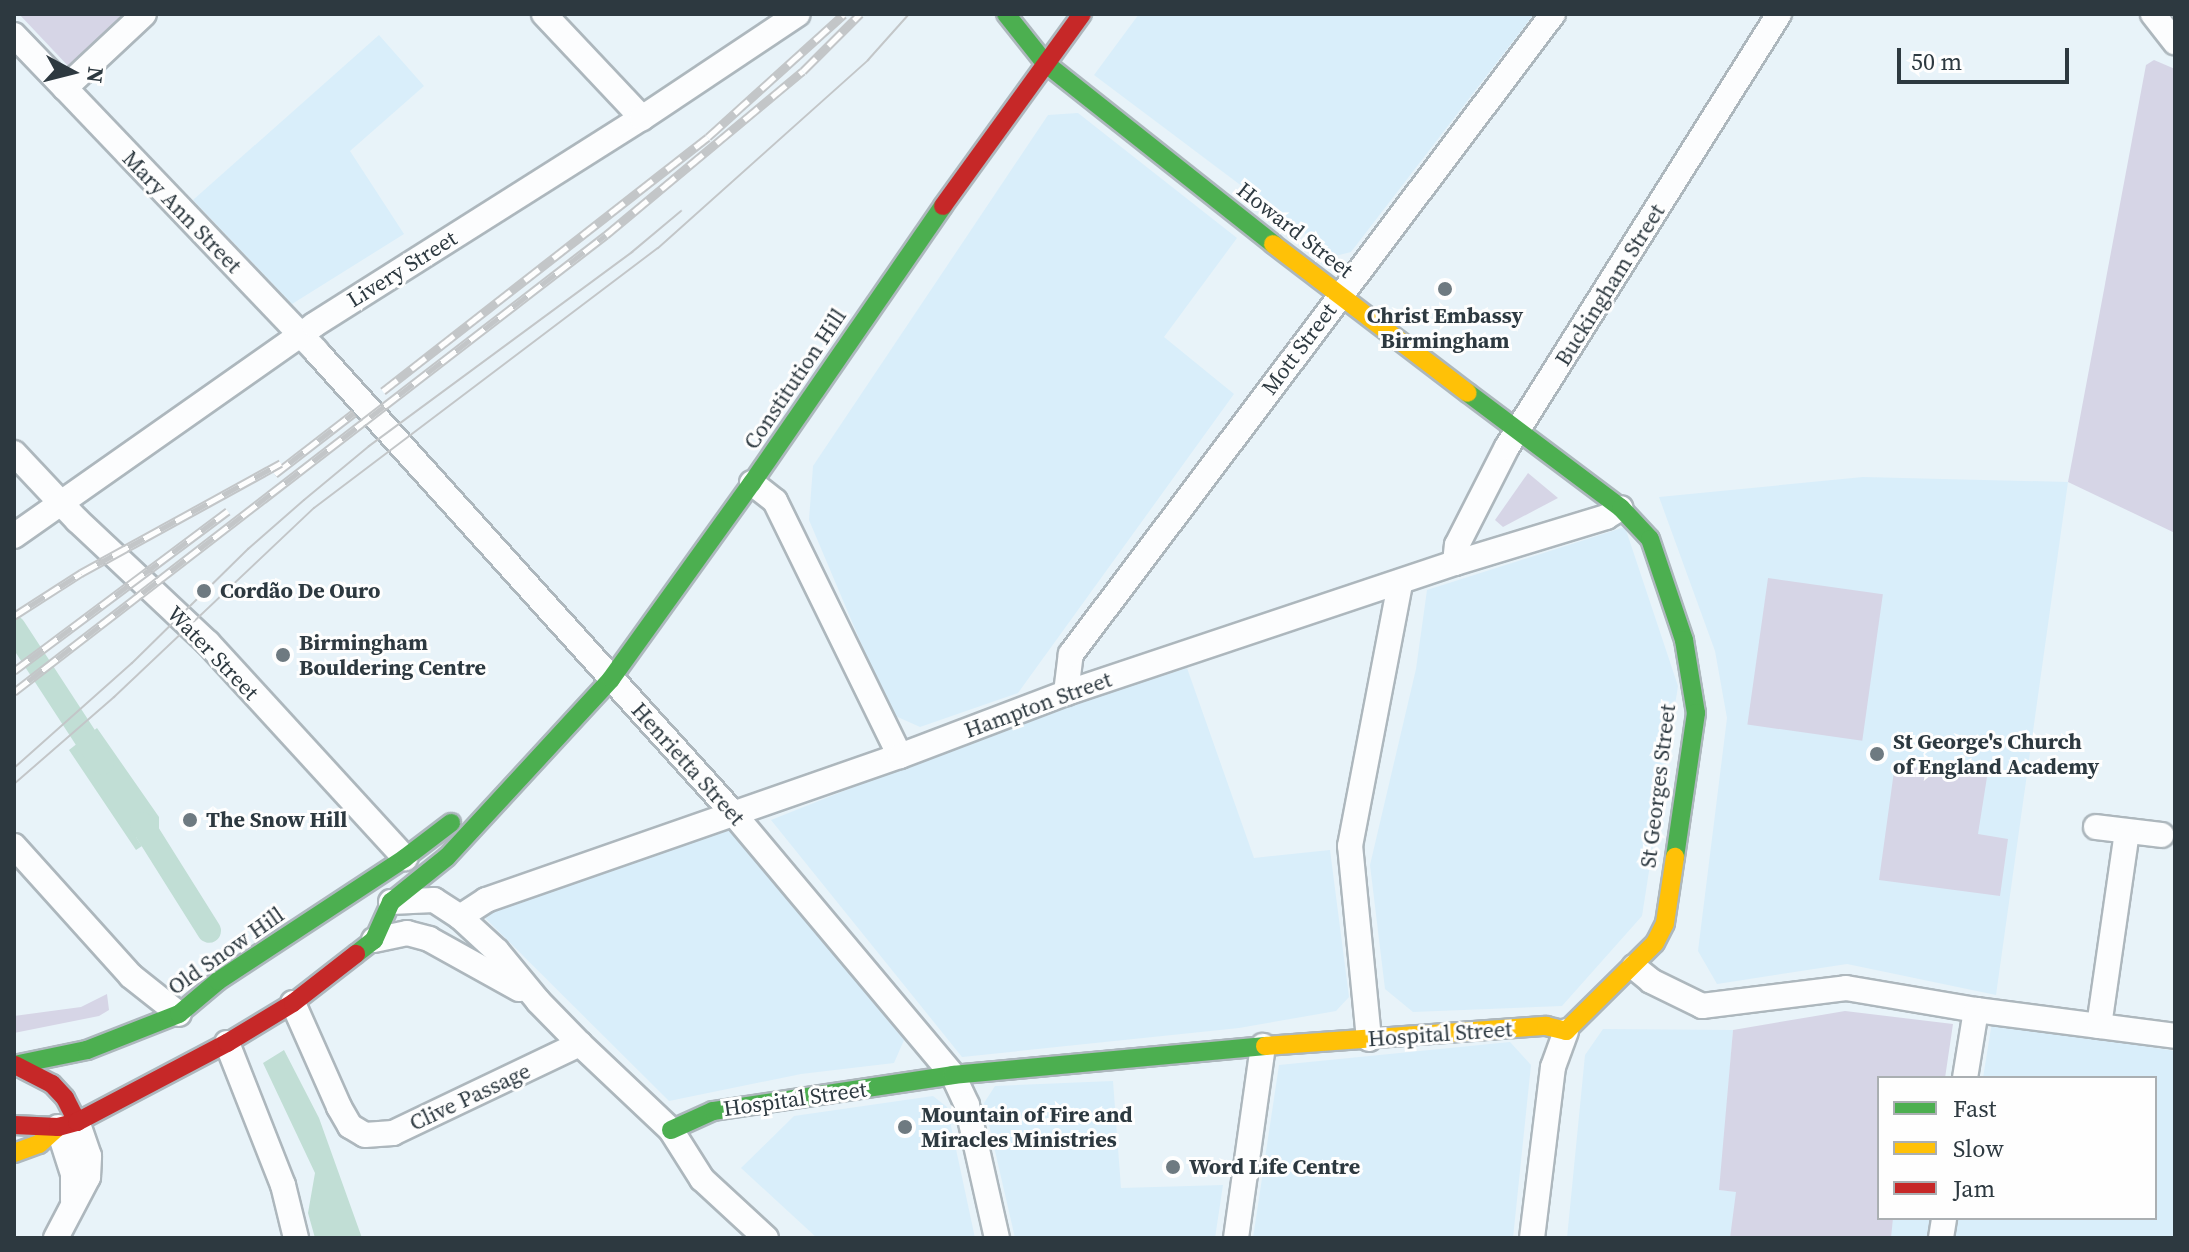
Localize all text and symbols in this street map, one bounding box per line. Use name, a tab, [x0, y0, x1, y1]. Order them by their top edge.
north arrow	[32, 32, 112, 112]
scale bar	[1901, 32, 2073, 82]
text: 50 m	[1911, 45, 1962, 78]
text: N	[80, 65, 112, 85]
street label: Mary Ann Street	[117, 145, 247, 279]
street label: Howard Street	[1232, 176, 1358, 284]
street label: Buckingham Street	[1550, 199, 1670, 371]
street label: Livery Street	[342, 225, 462, 313]
marker: Christ Embassy Birmingham	[1436, 280, 1454, 298]
street label: Mott Street	[1256, 298, 1342, 400]
place label: Christ Embassy Birmingham	[1367, 302, 1523, 354]
street label: Constitution Hill	[738, 304, 852, 454]
place label: Cordão De Ouro	[220, 578, 380, 604]
marker: Cordão De Ouro	[195, 582, 213, 600]
street label: Water Street	[162, 600, 264, 706]
place label: Birmingham Bouldering Centre	[299, 629, 486, 680]
marker: Birmingham Bouldering Centre	[274, 646, 292, 664]
street label: Hampton Street	[961, 666, 1115, 744]
street label: Henrietta Street	[626, 697, 750, 831]
street label: St Georges Street	[1635, 703, 1681, 869]
place label: St George's Church of England Academy	[1893, 728, 2099, 780]
marker: St George's Church of England Academy	[1868, 745, 1886, 763]
place label: The Snow Hill	[206, 807, 347, 833]
marker: The Snow Hill	[181, 811, 199, 829]
street label: Old Snow Hill	[163, 901, 289, 1001]
street label: Hospital Street	[1367, 1016, 1513, 1052]
street label: Clive Passage	[405, 1058, 535, 1136]
street label: Hospital Street	[722, 1076, 868, 1122]
legend	[1877, 1076, 2157, 1220]
text: Fast	[1953, 1092, 1996, 1125]
place label: Mountain of Fire and Miracles Ministries	[921, 1101, 1133, 1152]
marker: Mountain of Fire and Miracles Ministries	[896, 1118, 914, 1136]
text: Slow	[1953, 1132, 2004, 1165]
place label: Word Life Centre	[1189, 1154, 1360, 1180]
marker: Word Life Centre	[1164, 1158, 1182, 1176]
text: Jam	[1953, 1172, 1995, 1205]

